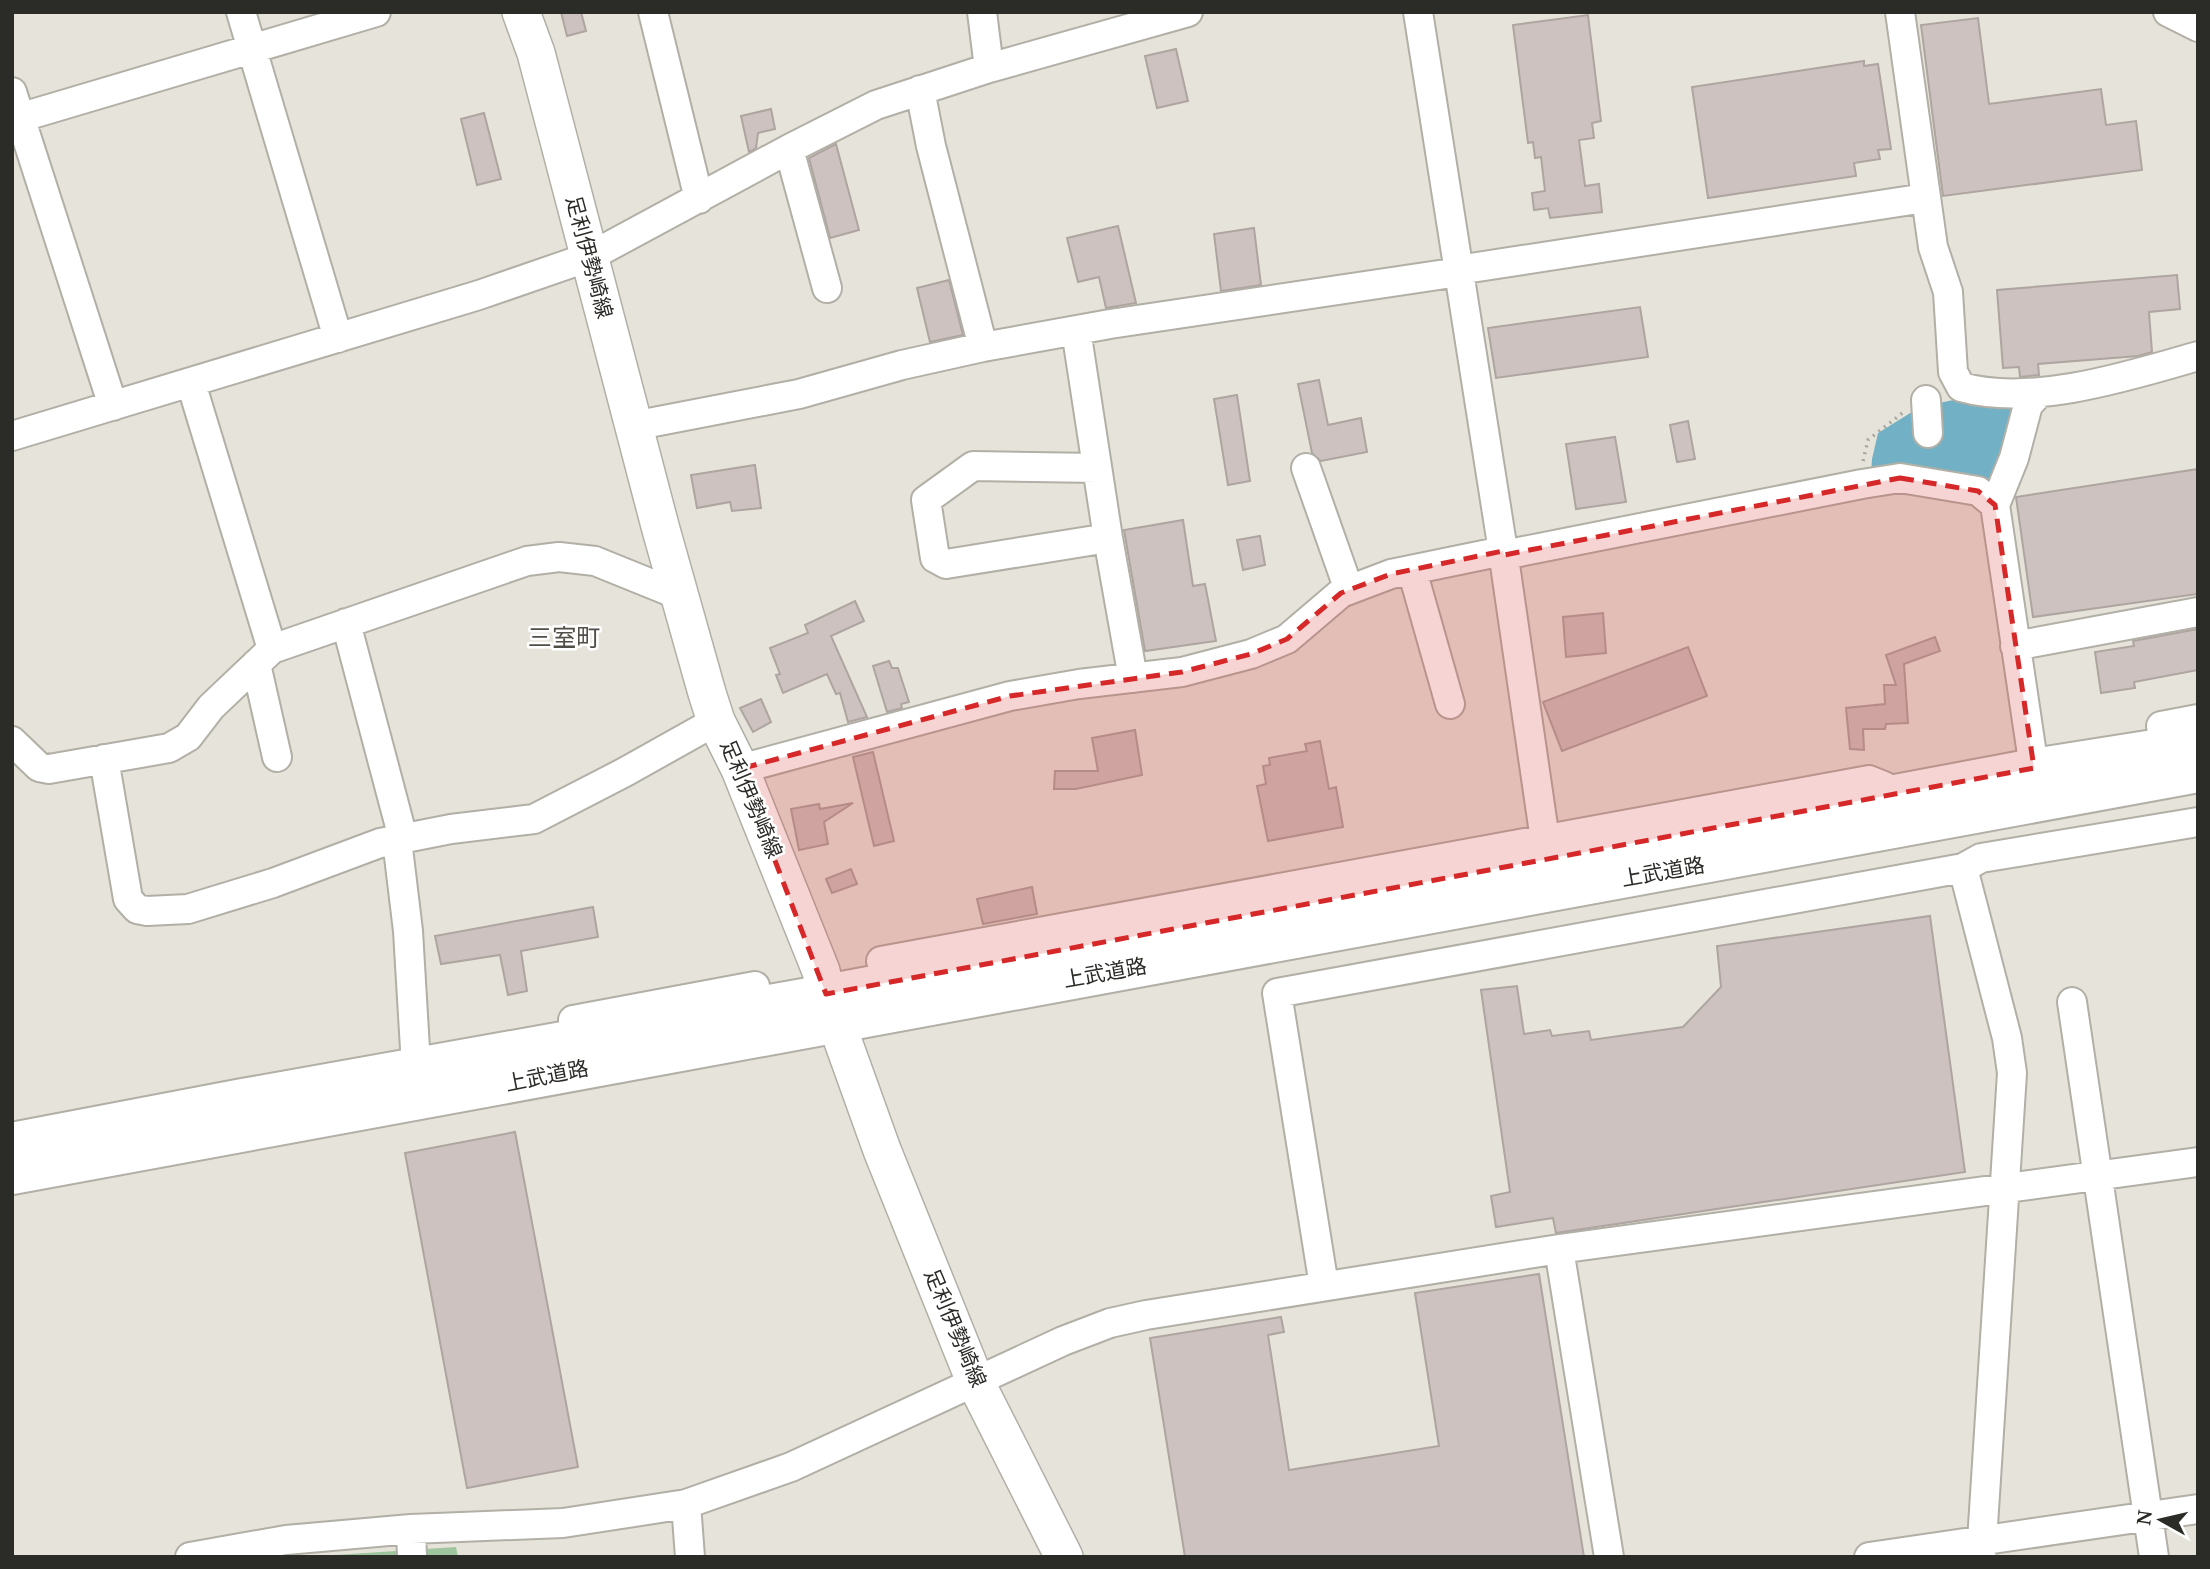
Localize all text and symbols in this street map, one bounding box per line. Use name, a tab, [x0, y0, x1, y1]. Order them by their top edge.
street label: 足利伊勢崎線	[560, 192, 620, 321]
district label: 三室町	[528, 620, 600, 653]
street label: 足利伊勢崎線	[714, 735, 789, 862]
street label: 上武道路	[1619, 850, 1707, 892]
street label: 上武道路	[1061, 951, 1149, 993]
street label: 上武道路	[503, 1053, 591, 1097]
street label: 足利伊勢崎線	[918, 1264, 993, 1391]
north arrow	[2126, 1485, 2196, 1555]
text: N	[2130, 1508, 2158, 1527]

